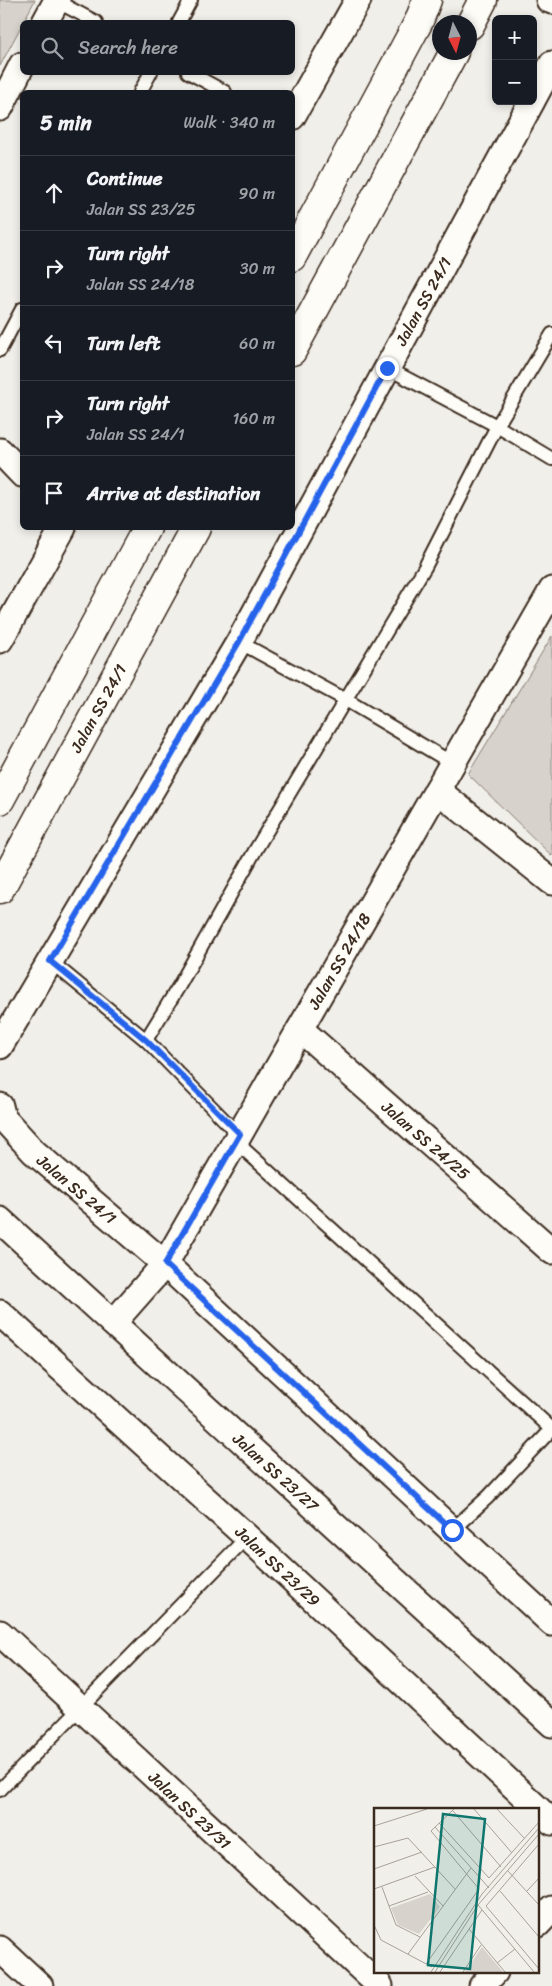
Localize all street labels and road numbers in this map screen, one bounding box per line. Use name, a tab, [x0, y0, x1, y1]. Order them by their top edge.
street label: Jalan SS 24/1	[387, 251, 460, 352]
street label: Jalan SS 24/1	[62, 658, 135, 759]
street label: Jalan SS 24/18	[300, 907, 379, 1016]
street label: Jalan SS 24/25	[374, 1093, 477, 1187]
street label: Jalan SS 24/1	[29, 1146, 124, 1232]
street label: Jalan SS 23/27	[225, 1425, 326, 1520]
street label: Jalan SS 23/29	[227, 1518, 327, 1614]
street label: Jalan SS 23/31	[141, 1763, 238, 1857]

